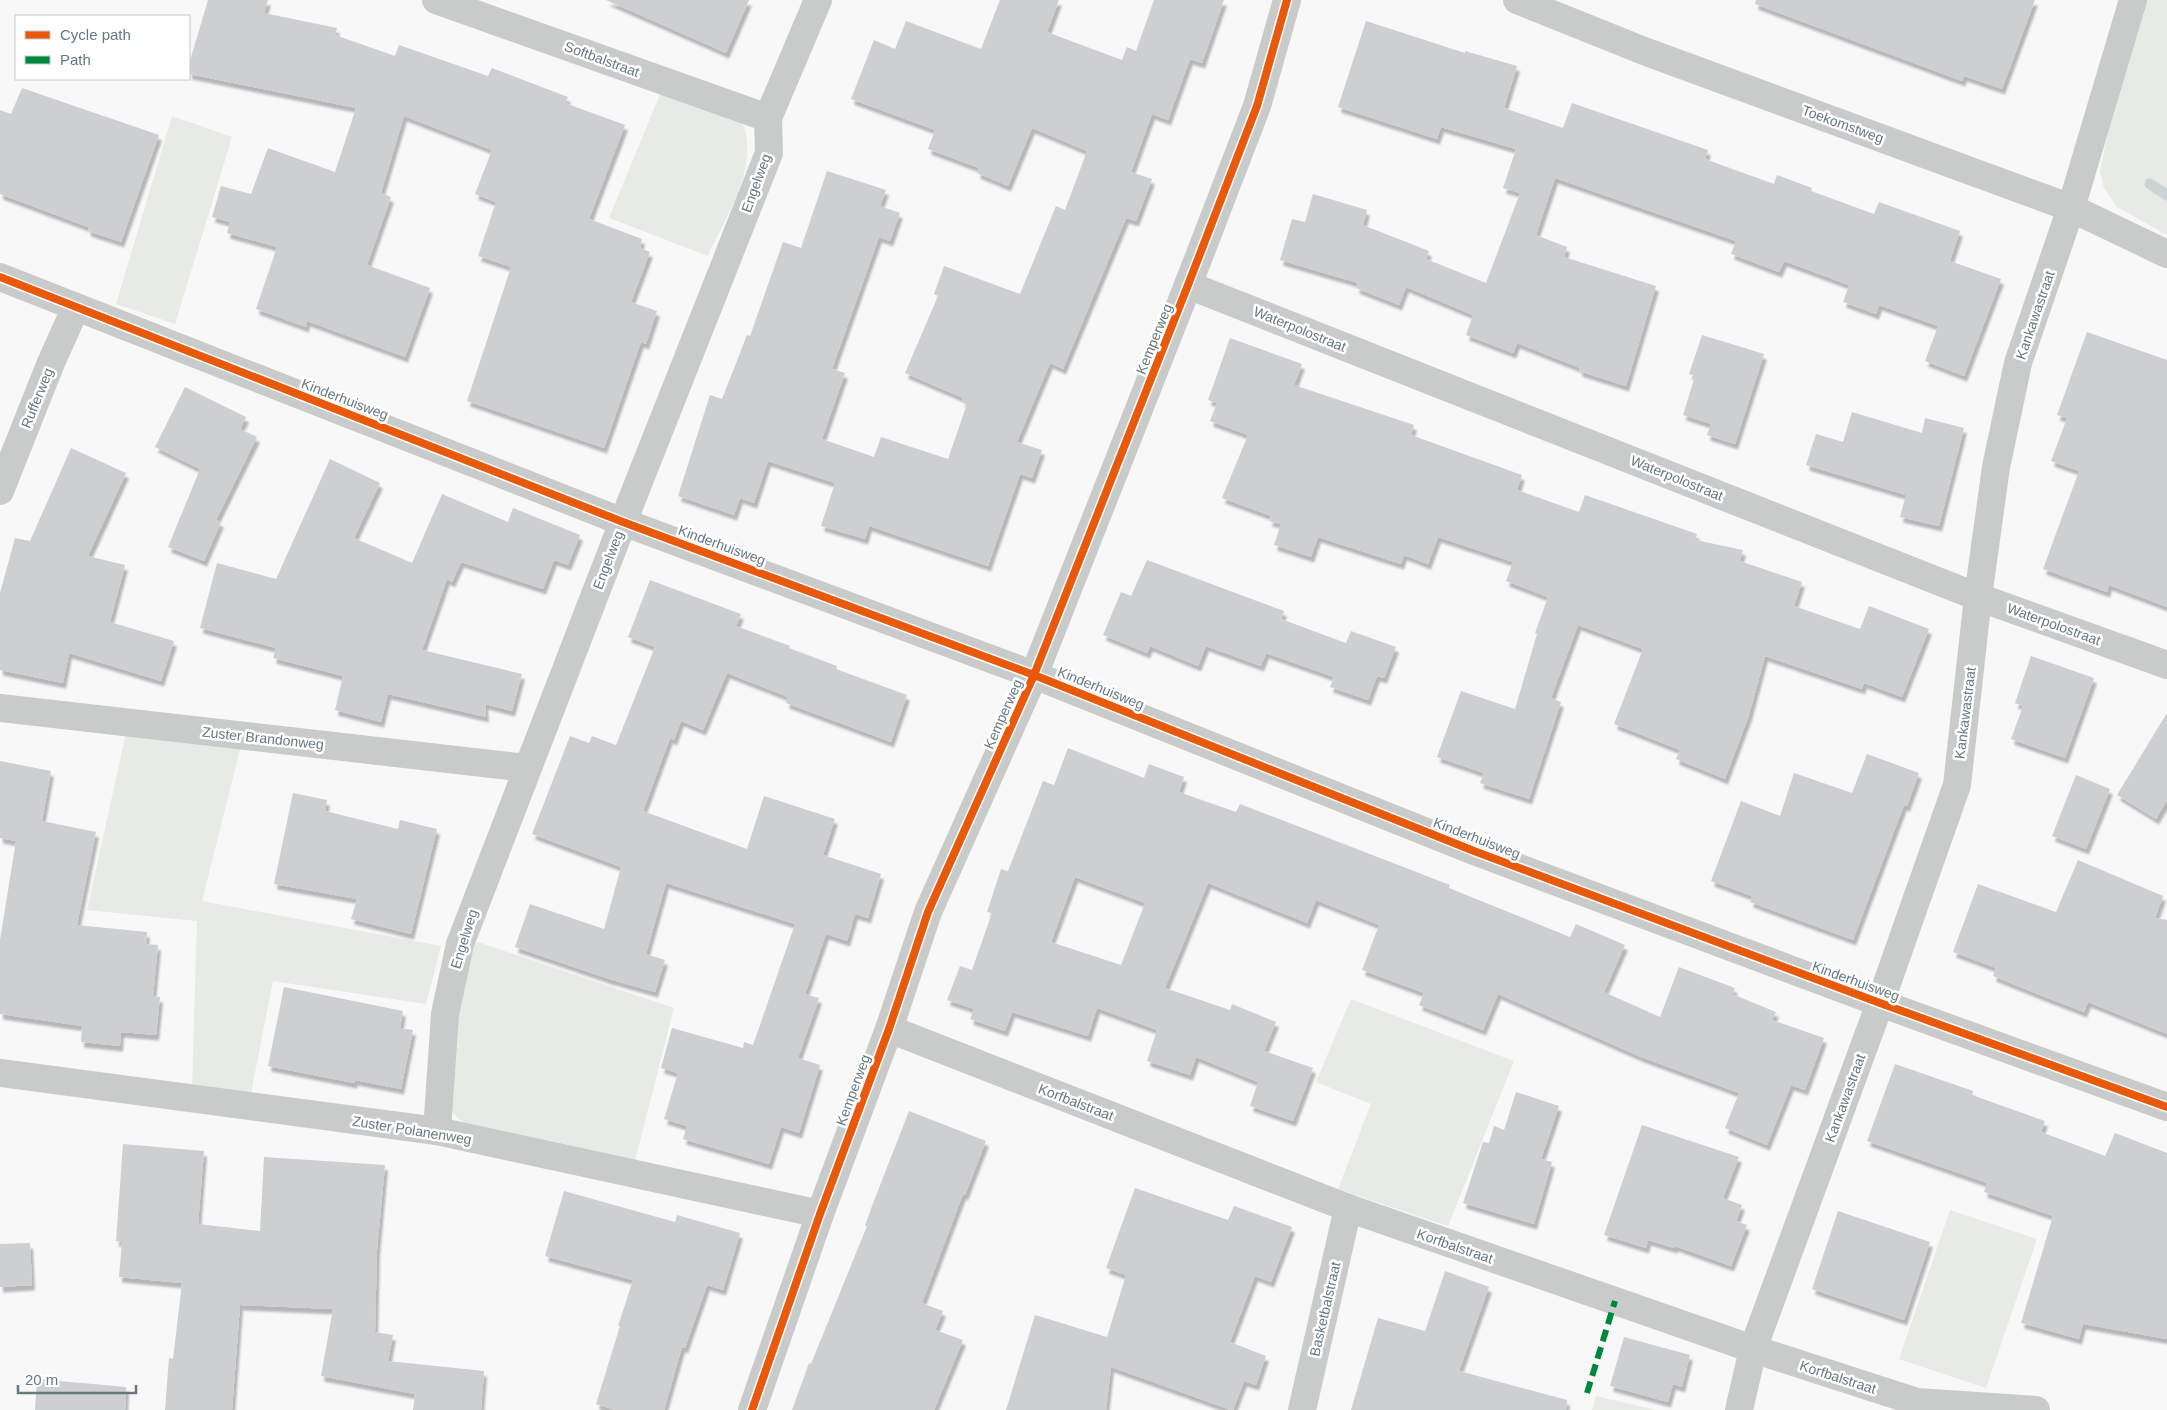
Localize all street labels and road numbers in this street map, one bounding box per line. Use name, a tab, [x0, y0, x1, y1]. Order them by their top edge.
street label: Softbalstraat	[562, 38, 642, 80]
street label: Toekomstweg	[1800, 102, 1886, 146]
street label: Engelweg	[738, 151, 774, 215]
street label: Kankawastraat	[2012, 269, 2058, 361]
street label: Kemperweg	[1133, 301, 1175, 377]
street label: Waterpolostraat	[1251, 303, 1349, 355]
street label: Rufferweg	[18, 366, 56, 430]
street label: Kinderhuisweg	[299, 375, 391, 423]
street label: Waterpolostraat	[1628, 452, 1726, 504]
street label: Kinderhuisweg	[676, 522, 768, 568]
street label: Engelweg	[590, 528, 626, 592]
street label: Waterpolostraat	[2005, 600, 2103, 648]
street label: Kinderhuisweg	[1055, 663, 1147, 713]
street label: Kankawastraat	[1951, 666, 1979, 760]
street label: Kemperweg	[980, 677, 1026, 751]
street label: Zuster Brandonweg	[201, 724, 325, 752]
street label: Kinderhuisweg	[1431, 814, 1523, 862]
street label: Engelweg	[447, 907, 481, 971]
street label: Kinderhuisweg	[1810, 958, 1902, 1004]
street label: Kemperweg	[833, 1052, 873, 1128]
street label: Kankawastraat	[1822, 1052, 1868, 1144]
street label: Korfbalstraat	[1036, 1080, 1116, 1124]
street label: Zuster Polanenweg	[351, 1113, 473, 1147]
street label: Korfbalstraat	[1415, 1226, 1495, 1267]
street label: Basketbalstraat	[1306, 1260, 1344, 1358]
street label: Korfbalstraat	[1798, 1357, 1878, 1397]

